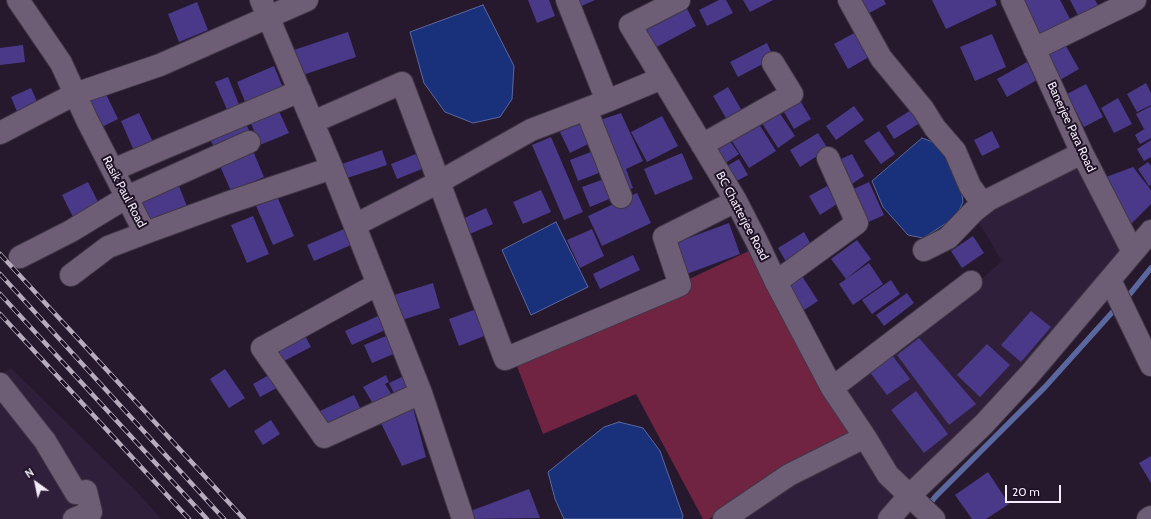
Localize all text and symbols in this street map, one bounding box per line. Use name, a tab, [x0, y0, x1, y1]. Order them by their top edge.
street label: Banerjee Para Road	[1044, 80, 1098, 174]
street label: Rasik Paul Road	[99, 154, 149, 230]
street label: BC Chatterjee Road	[713, 169, 771, 263]
north arrow	[16, 463, 56, 503]
text: N	[22, 465, 37, 481]
scale bar	[1007, 477, 1063, 503]
text: 20 m	[1012, 484, 1040, 499]

